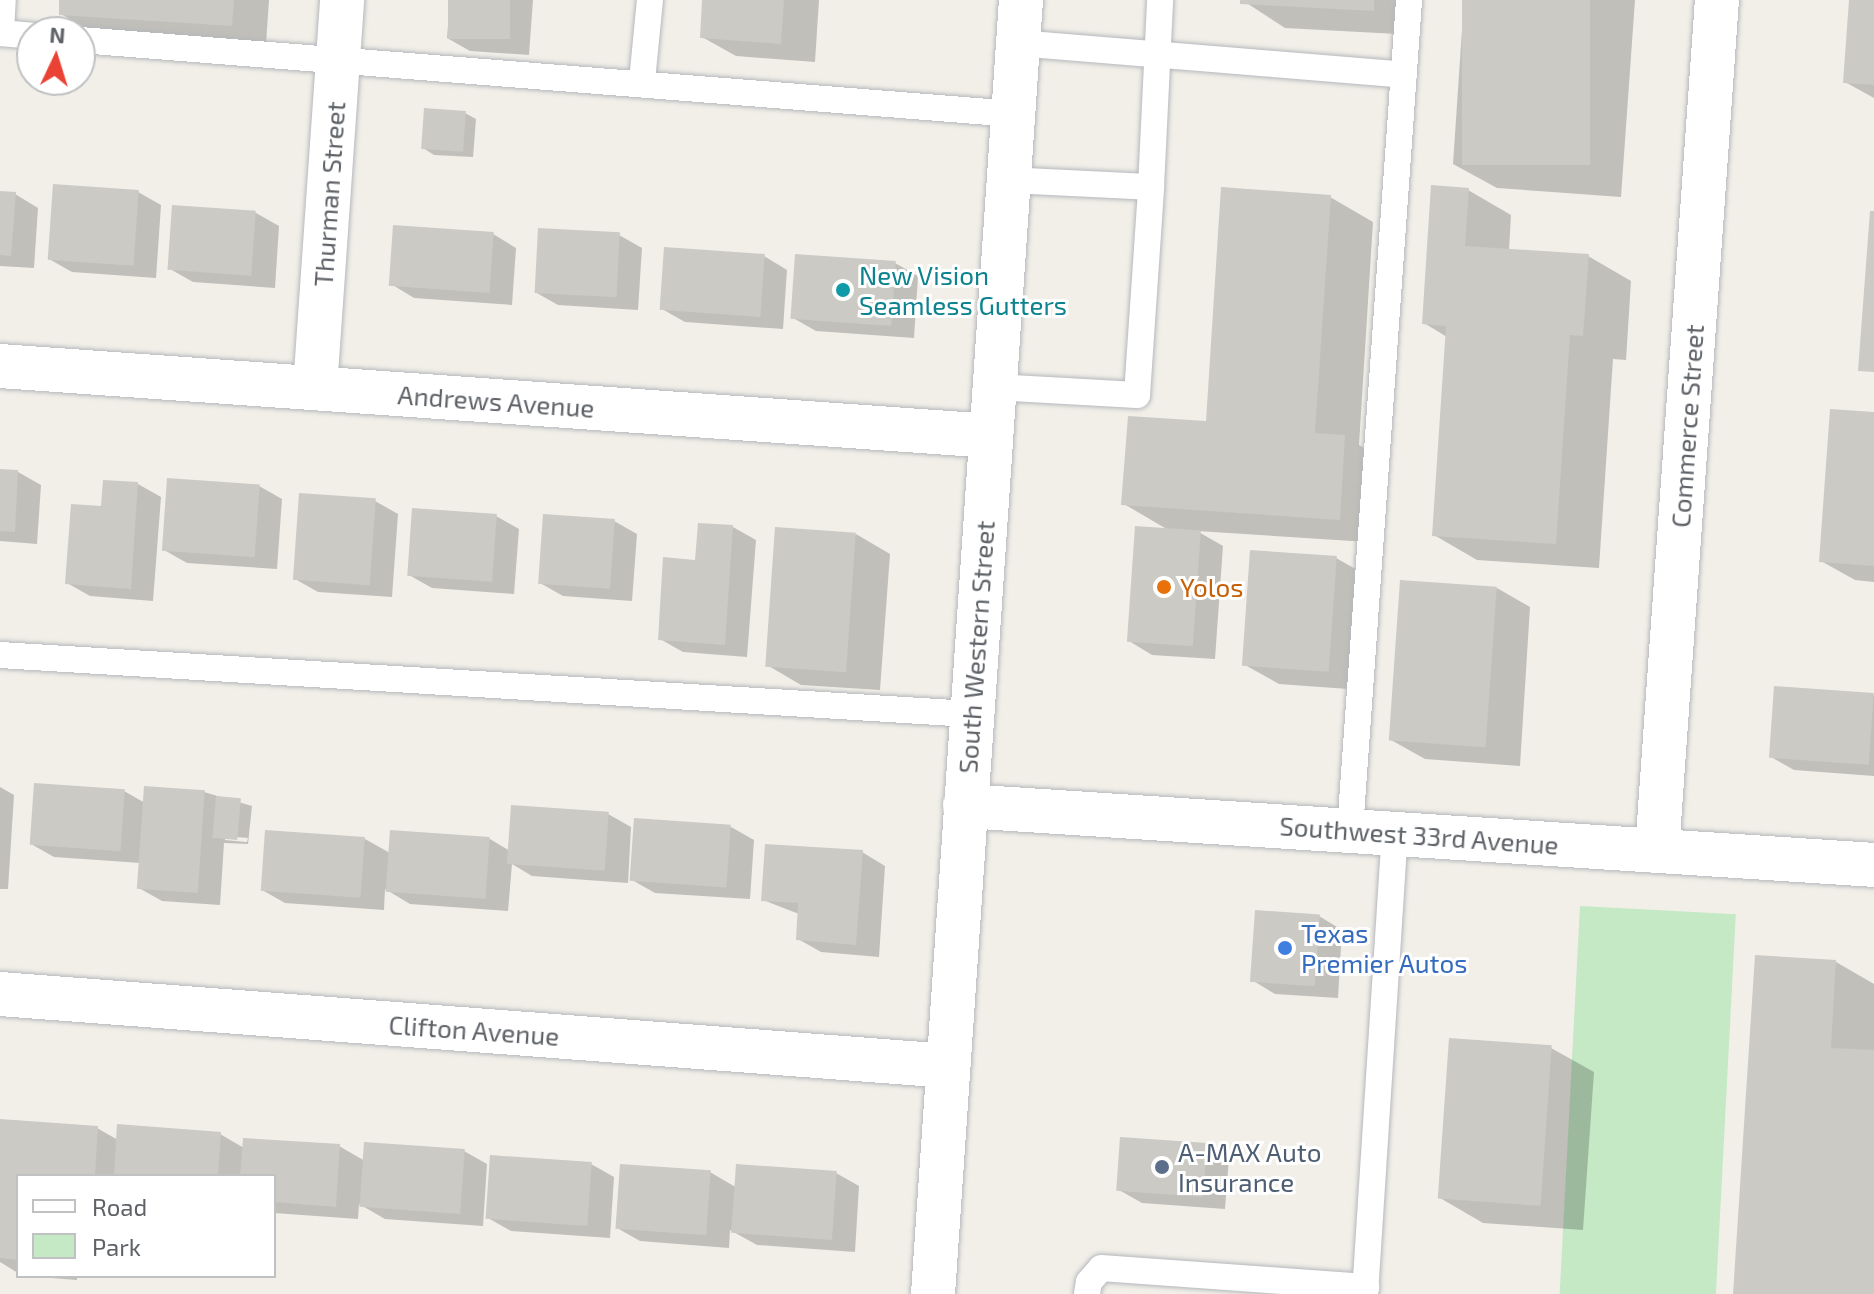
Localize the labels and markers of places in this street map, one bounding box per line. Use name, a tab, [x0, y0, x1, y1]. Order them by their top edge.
place label: New Vision Seamless Gutters	[859, 259, 1067, 320]
marker: New Vision Seamless Gutters	[834, 281, 852, 299]
place label: Yolos	[1180, 571, 1244, 603]
marker: Yolos	[1155, 578, 1173, 596]
place label: Texas Premier Autos	[1301, 917, 1469, 978]
marker: Texas Premier Autos	[1276, 939, 1294, 957]
place label: A-MAX Auto Insurance	[1178, 1136, 1322, 1198]
marker: A-MAX Auto Insurance	[1153, 1158, 1171, 1176]

